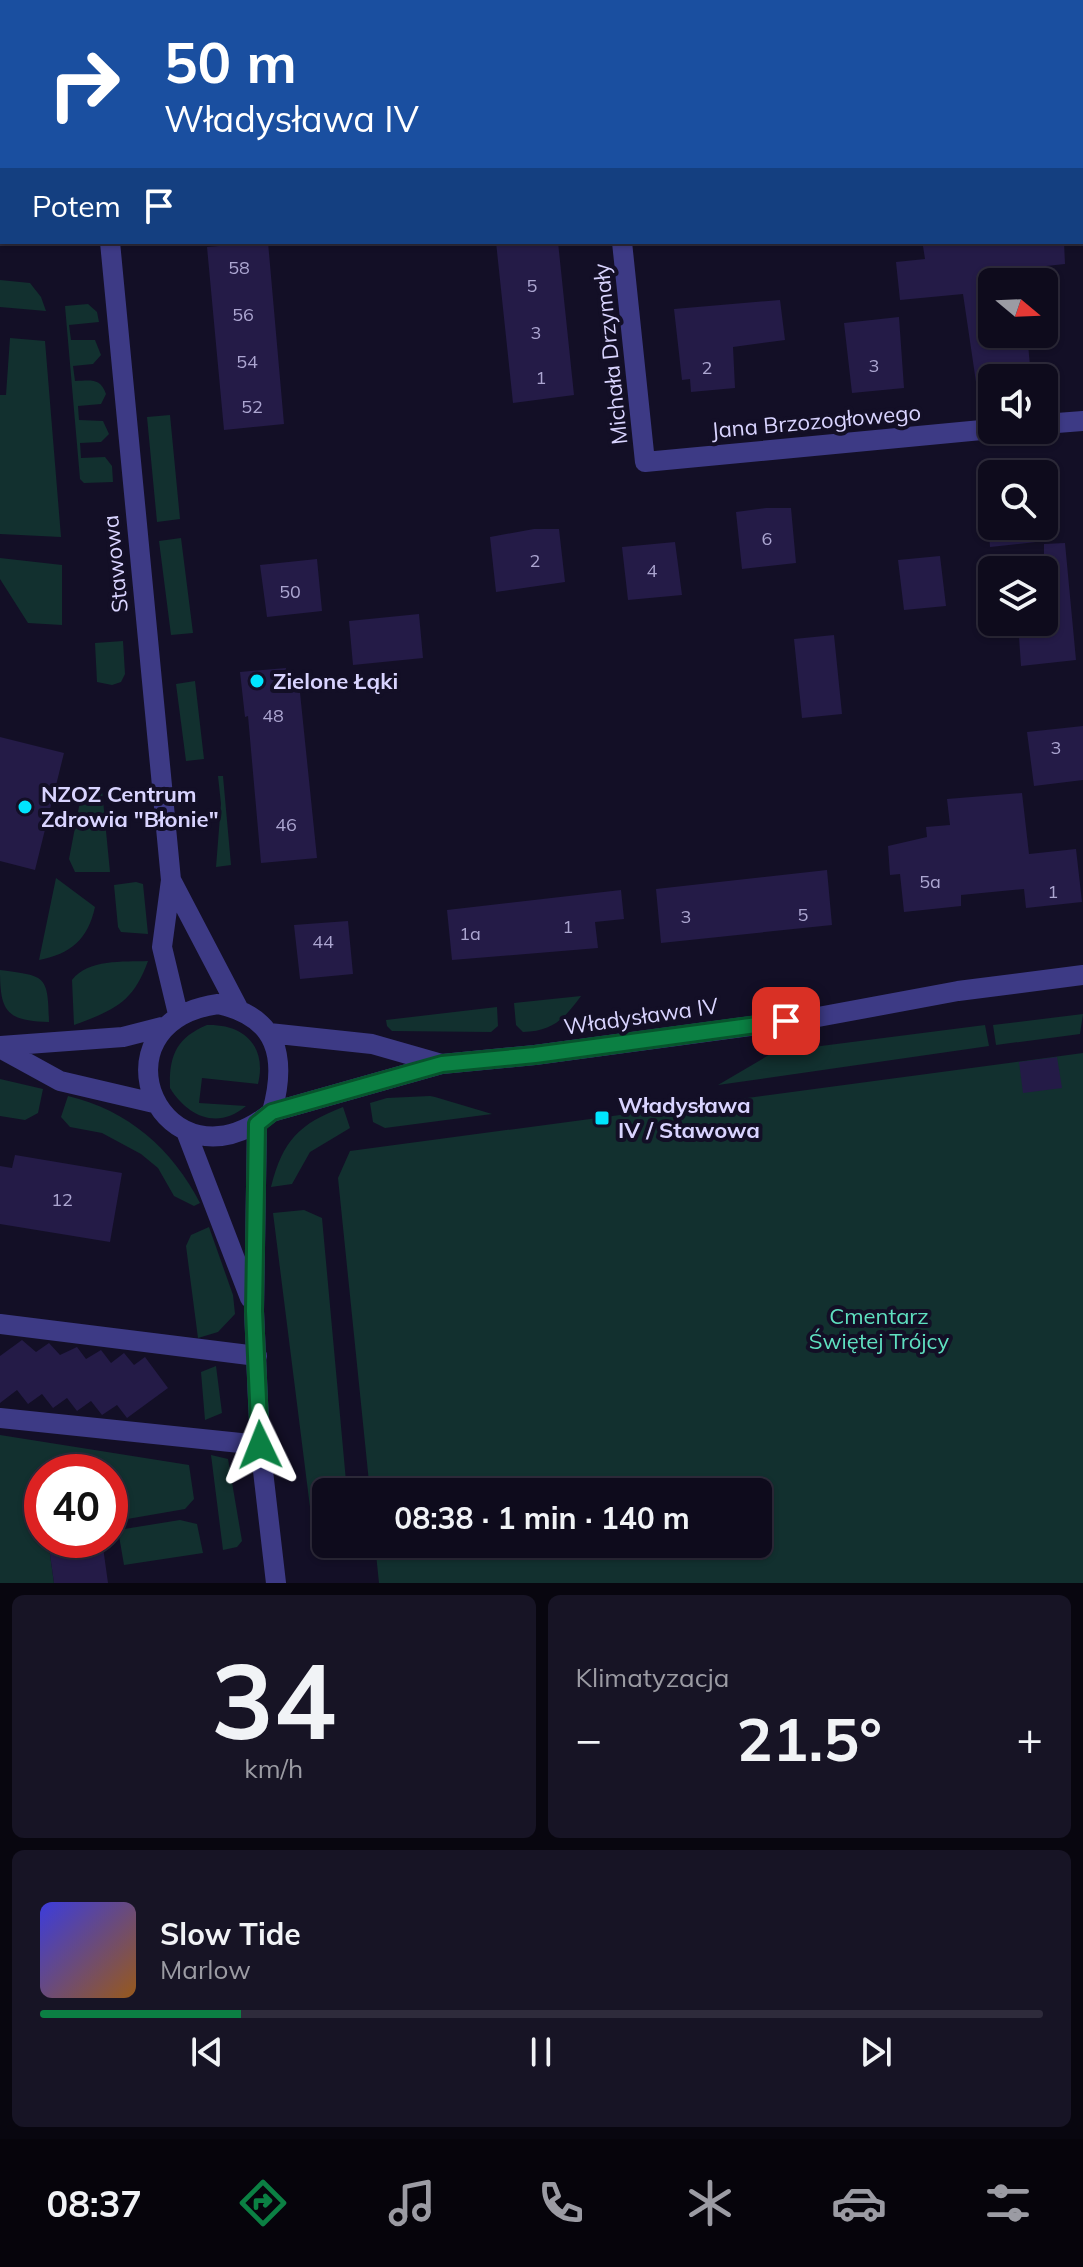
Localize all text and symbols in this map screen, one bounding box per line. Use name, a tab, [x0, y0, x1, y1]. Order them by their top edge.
text: 50 m	[164, 27, 297, 97]
icon: right	[32, 32, 136, 136]
text: Władysława IV	[164, 96, 419, 141]
icon: arrive	[137, 184, 181, 228]
text: Potem	[32, 187, 121, 225]
house number: 58	[228, 256, 250, 279]
street label: Michała Drzymały	[587, 262, 633, 446]
north arrow	[978, 268, 1058, 348]
map controls	[978, 268, 1058, 636]
house number: 5	[527, 274, 538, 297]
house number: 56	[232, 303, 254, 326]
house number: 3	[531, 321, 541, 344]
house number: 54	[236, 350, 258, 373]
house number: 3	[869, 354, 879, 377]
house number: 2	[702, 356, 712, 379]
button: sound	[978, 364, 1058, 444]
house number: 1	[536, 366, 546, 389]
house number: 52	[241, 395, 263, 418]
street label: Jana Brzozogłowego	[710, 398, 922, 444]
button: search	[978, 460, 1058, 540]
street label: Stawowa	[96, 514, 134, 614]
house number: 6	[762, 527, 772, 550]
house number: 2	[530, 549, 540, 572]
button: layers	[978, 556, 1058, 636]
house number: 4	[647, 559, 658, 582]
house number: 50	[279, 580, 301, 603]
place label: Zielone Łąki	[273, 667, 398, 695]
marker: Zielone Łąki	[248, 672, 266, 690]
house number: 48	[262, 704, 284, 727]
house number: 3	[1051, 736, 1061, 759]
place label: NZOZ Centrum Zdrowia "Błonie"	[41, 780, 219, 833]
marker: NZOZ Centrum Zdrowia "Błonie"	[16, 798, 34, 816]
house number: 46	[275, 813, 297, 836]
house number: 5a	[919, 870, 941, 893]
house number: 1	[1048, 880, 1058, 903]
house number: 5	[798, 903, 809, 926]
house number: 3	[681, 905, 691, 928]
house number: 1	[563, 915, 573, 938]
house number: 1a	[459, 922, 481, 945]
house number: 44	[312, 930, 334, 953]
pin	[752, 987, 820, 1055]
street label: Władysława IV	[562, 991, 721, 1041]
icon: arrive	[764, 999, 808, 1043]
place label: Władysława IV / Stawowa	[618, 1091, 760, 1144]
marker: Władysława IV / Stawowa	[593, 1109, 611, 1127]
house number: 12	[51, 1188, 73, 1211]
park label: Cmentarz Świętej Trójcy	[809, 1302, 949, 1355]
position arrow	[218, 1403, 302, 1487]
speed limit sign: 40	[24, 1454, 128, 1558]
text: 08:38 · 1 min · 140 m	[394, 1499, 690, 1537]
text: 34	[211, 1634, 336, 1765]
text: Klimatyzacja	[576, 1661, 729, 1694]
text: 21.5°	[736, 1701, 882, 1776]
text: −	[576, 1711, 602, 1766]
text: +	[1017, 1711, 1043, 1766]
text: km/h	[244, 1752, 303, 1785]
text: Slow Tide	[160, 1915, 301, 1953]
text: Marlow	[160, 1953, 251, 1986]
icon: previous	[185, 2030, 229, 2074]
icon: pause	[519, 2030, 563, 2074]
icon: next	[854, 2030, 898, 2074]
icon: directions	[235, 2175, 291, 2231]
icon: music	[384, 2175, 440, 2231]
icon: phone	[533, 2175, 589, 2231]
icon: climate	[682, 2175, 738, 2231]
icon: car	[831, 2175, 887, 2231]
icon: filters	[980, 2175, 1036, 2231]
text: 08:37	[47, 2181, 142, 2226]

